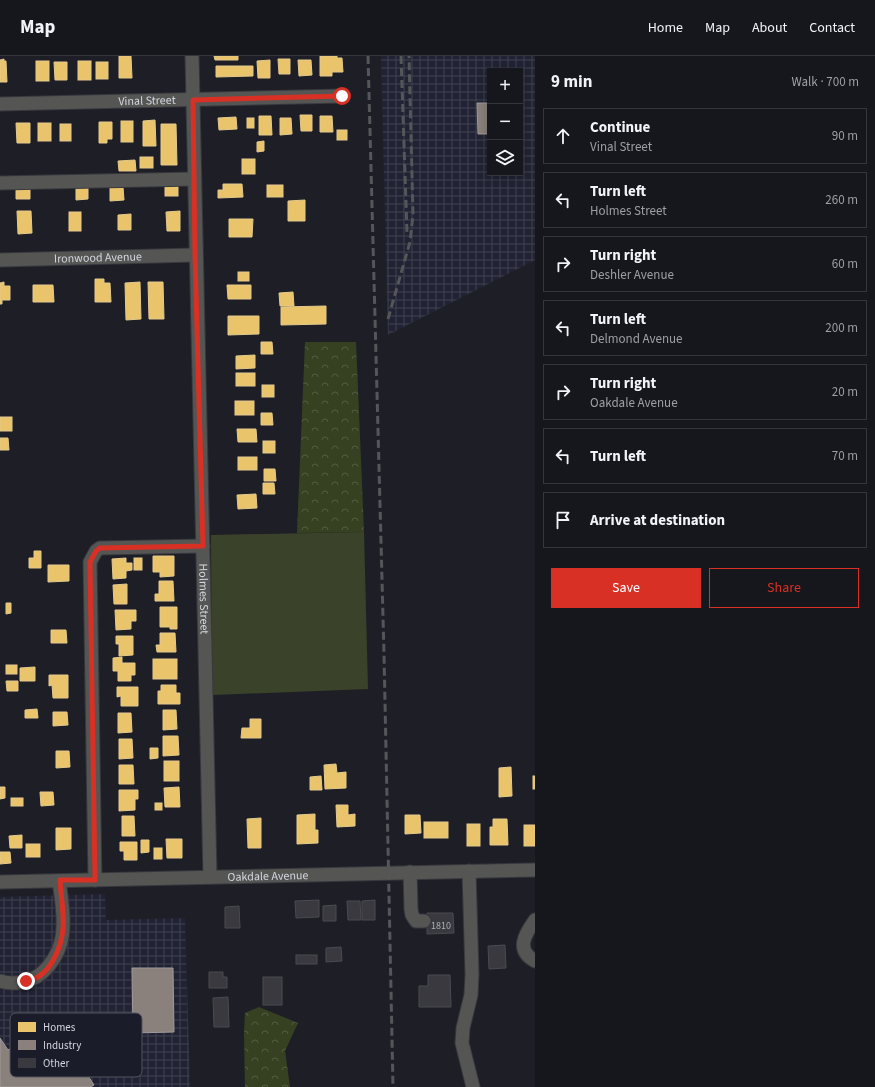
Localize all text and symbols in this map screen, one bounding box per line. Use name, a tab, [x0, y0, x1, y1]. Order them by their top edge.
text: Map	[20, 14, 55, 41]
text: Home	[648, 18, 683, 38]
text: Map	[705, 18, 730, 38]
text: About	[752, 18, 787, 38]
text: Contact	[809, 18, 855, 38]
map controls	[487, 68, 523, 176]
button: +	[487, 68, 523, 104]
text: 9 min	[551, 70, 592, 94]
text: Walk · 700 m	[791, 73, 859, 91]
route start	[333, 87, 351, 105]
street label: Vinal Street	[118, 91, 176, 110]
button: −	[487, 104, 523, 140]
text: Continue	[590, 117, 650, 138]
icon: ahead	[552, 125, 574, 147]
text: 90 m	[832, 127, 858, 145]
text: Vinal Street	[590, 138, 652, 156]
button: layers	[487, 140, 523, 176]
text: Turn left	[590, 181, 646, 202]
icon: left	[552, 189, 574, 211]
text: 260 m	[825, 191, 858, 209]
text: Holmes Street	[590, 202, 667, 220]
text: Turn right	[590, 245, 656, 266]
street label: Ironwood Avenue	[54, 248, 142, 267]
icon: right	[552, 253, 574, 275]
text: 60 m	[832, 255, 858, 273]
text: Deshler Avenue	[590, 266, 674, 284]
text: Turn left	[590, 309, 646, 330]
icon: left	[552, 317, 574, 339]
text: 200 m	[825, 319, 858, 337]
text: Delmond Avenue	[590, 330, 683, 348]
text: Turn right	[590, 373, 656, 394]
icon: right	[552, 381, 574, 403]
text: 20 m	[832, 383, 858, 401]
text: Oakdale Avenue	[590, 394, 678, 412]
icon: left	[552, 445, 574, 467]
text: Turn left	[590, 446, 646, 467]
text: 70 m	[832, 447, 858, 465]
icon: arrive	[552, 509, 574, 531]
text: Arrive at destination	[590, 510, 725, 531]
street label: Holmes Street	[195, 563, 213, 634]
button: Save	[551, 568, 701, 608]
button: Share	[709, 568, 859, 608]
street label: Oakdale Avenue	[227, 867, 309, 885]
house number: 1810	[431, 919, 451, 933]
route end	[17, 972, 35, 990]
legend	[10, 1013, 142, 1077]
text: Homes	[43, 1020, 76, 1035]
text: Industry	[43, 1038, 81, 1053]
text: Other	[43, 1056, 69, 1071]

